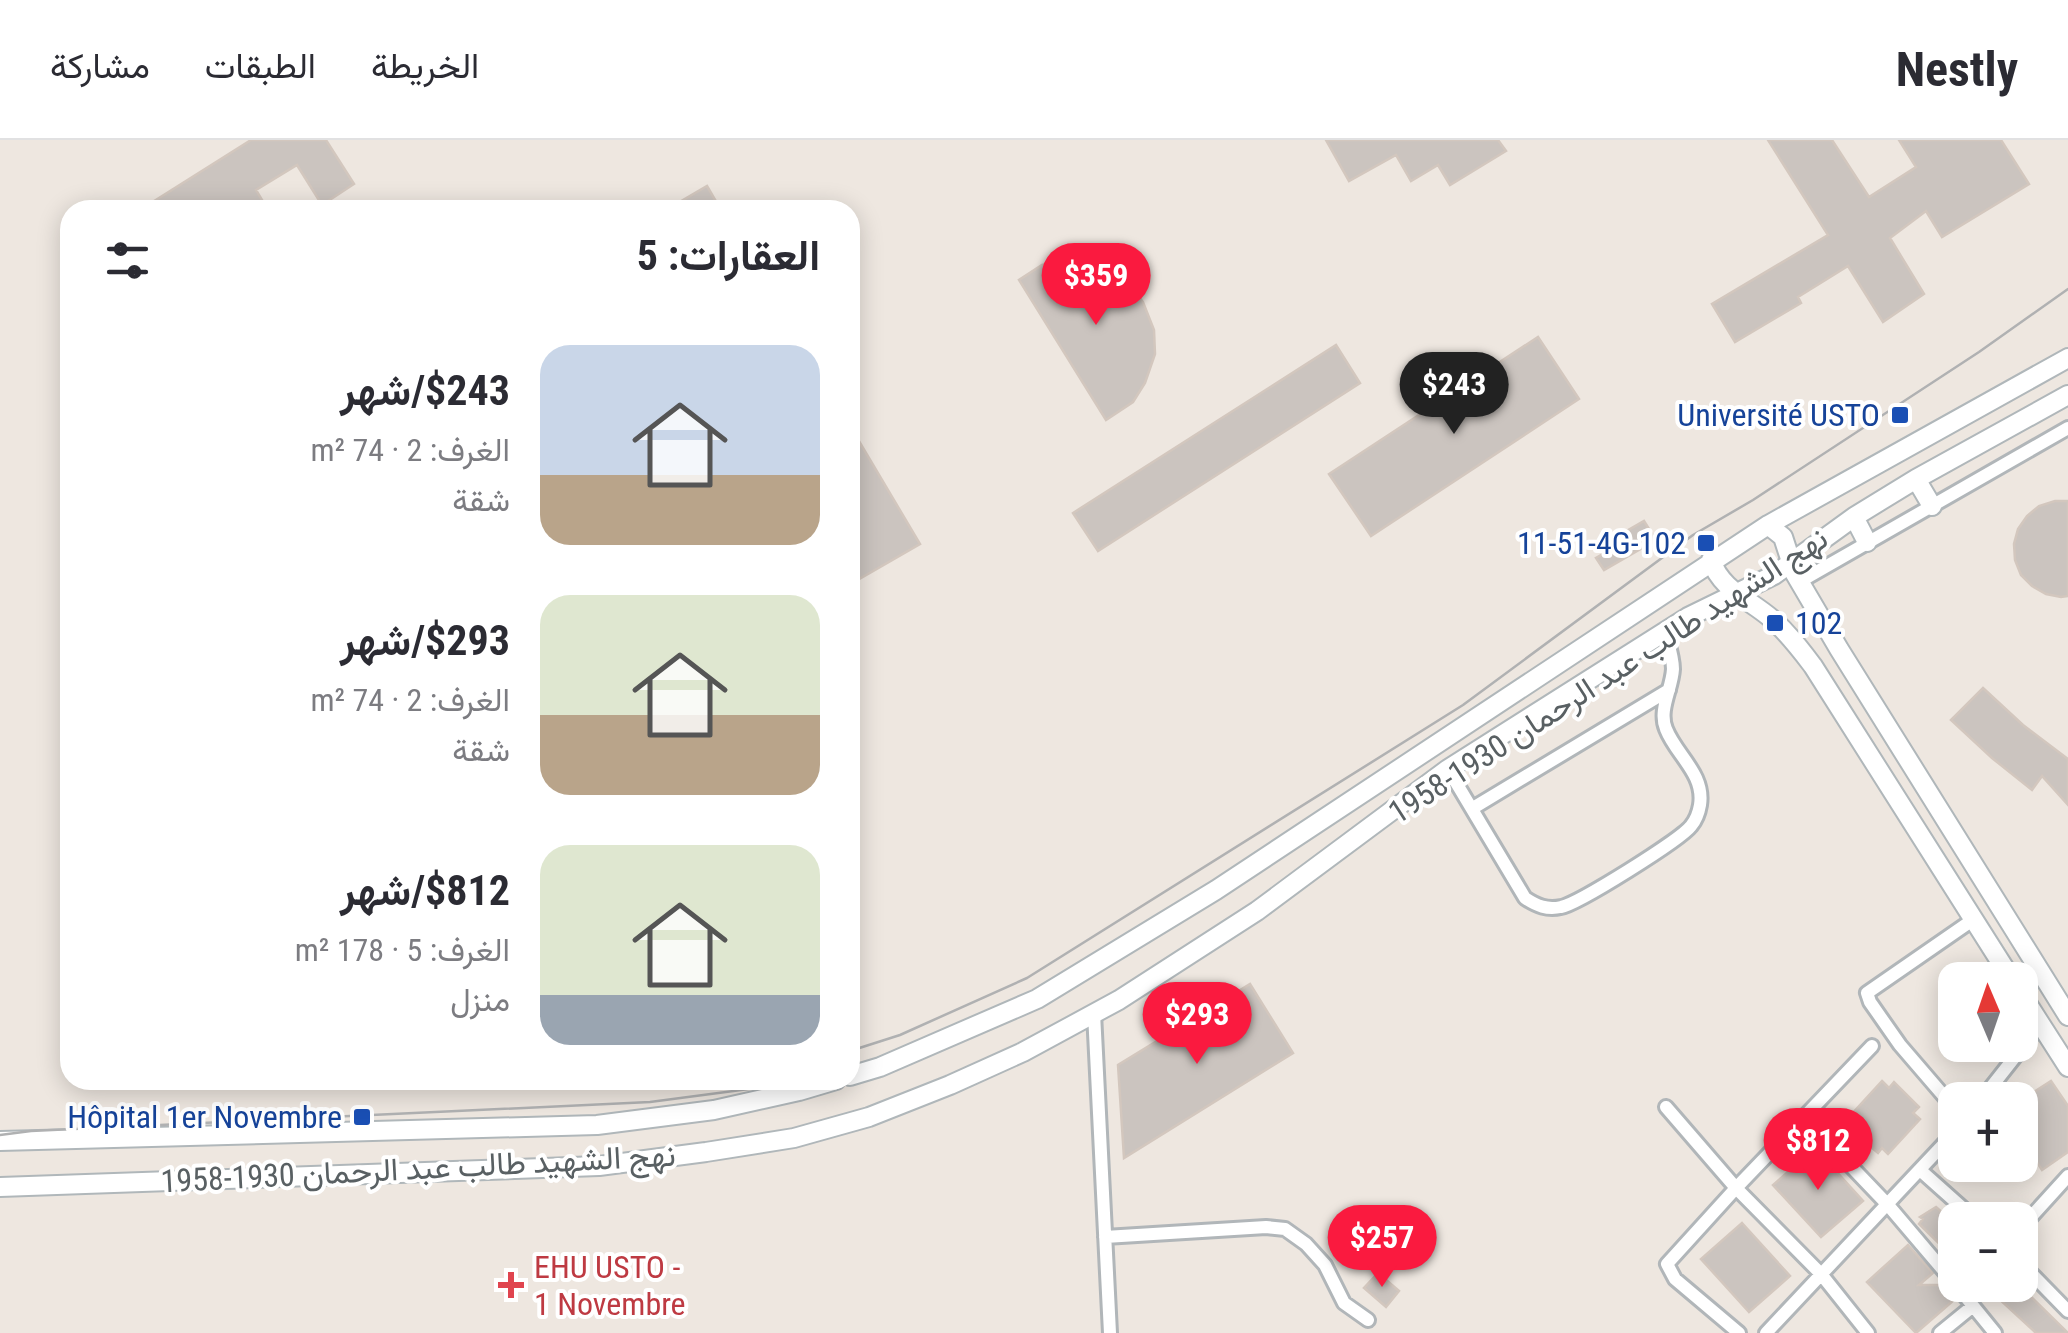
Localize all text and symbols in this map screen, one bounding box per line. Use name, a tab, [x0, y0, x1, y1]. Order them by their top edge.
text: Nestly	[1896, 41, 2018, 98]
text: مشاركة	[50, 46, 150, 87]
text: الطبقات	[205, 46, 316, 87]
text: الخريطة	[371, 46, 479, 87]
text: العقارات: 5	[637, 231, 820, 280]
icon: filters	[100, 233, 155, 288]
pin: $359	[1037, 243, 1155, 328]
text: $359	[1064, 256, 1128, 294]
pin: $243	[1395, 352, 1513, 437]
text: $243	[1422, 365, 1486, 403]
text: $243/شهر	[340, 366, 510, 415]
icon: home	[620, 385, 740, 505]
place label: Université USTO	[1677, 396, 1880, 434]
marker: Université USTO	[1889, 404, 1911, 426]
text: الغرف: 2 · 74 m²	[310, 431, 510, 469]
text: شقة	[452, 481, 510, 519]
street label: نهج الشهيد طالب عبد الرحمان 1930-1958	[1381, 519, 1836, 834]
place label: 11-51-4G-102	[1517, 524, 1686, 562]
marker: 11-51-4G-102	[1695, 532, 1717, 554]
place label: 102	[1795, 604, 1842, 642]
marker: 102	[1764, 612, 1786, 634]
text: $293/شهر	[340, 616, 510, 665]
icon: home	[620, 635, 740, 755]
text: الغرف: 2 · 74 m²	[310, 681, 510, 719]
text: شقة	[452, 731, 510, 769]
text: $812/شهر	[340, 866, 510, 915]
icon: home	[620, 885, 740, 1005]
text: الغرف: 5 · 178 m²	[295, 931, 510, 969]
north arrow	[1938, 962, 2038, 1062]
map controls	[1938, 962, 2038, 1302]
text: منزل	[450, 981, 510, 1019]
pin: $293	[1138, 982, 1256, 1067]
text: $293	[1165, 995, 1229, 1033]
button: +	[1938, 1082, 2038, 1182]
place label: Hôpital 1er Novembre	[67, 1098, 342, 1136]
marker: Hôpital 1er Novembre	[351, 1106, 373, 1128]
pin: $812	[1759, 1108, 1877, 1193]
text: $812	[1786, 1121, 1850, 1159]
street label: نهج الشهيد طالب عبد الرحمان 1930-1958	[160, 1136, 677, 1203]
button: −	[1938, 1202, 2038, 1302]
pin: $257	[1323, 1205, 1441, 1290]
text: $257	[1350, 1218, 1414, 1256]
place label: EHU USTO - 1 Novembre	[534, 1248, 686, 1323]
marker: EHU USTO - 1 Novembre	[498, 1272, 524, 1298]

